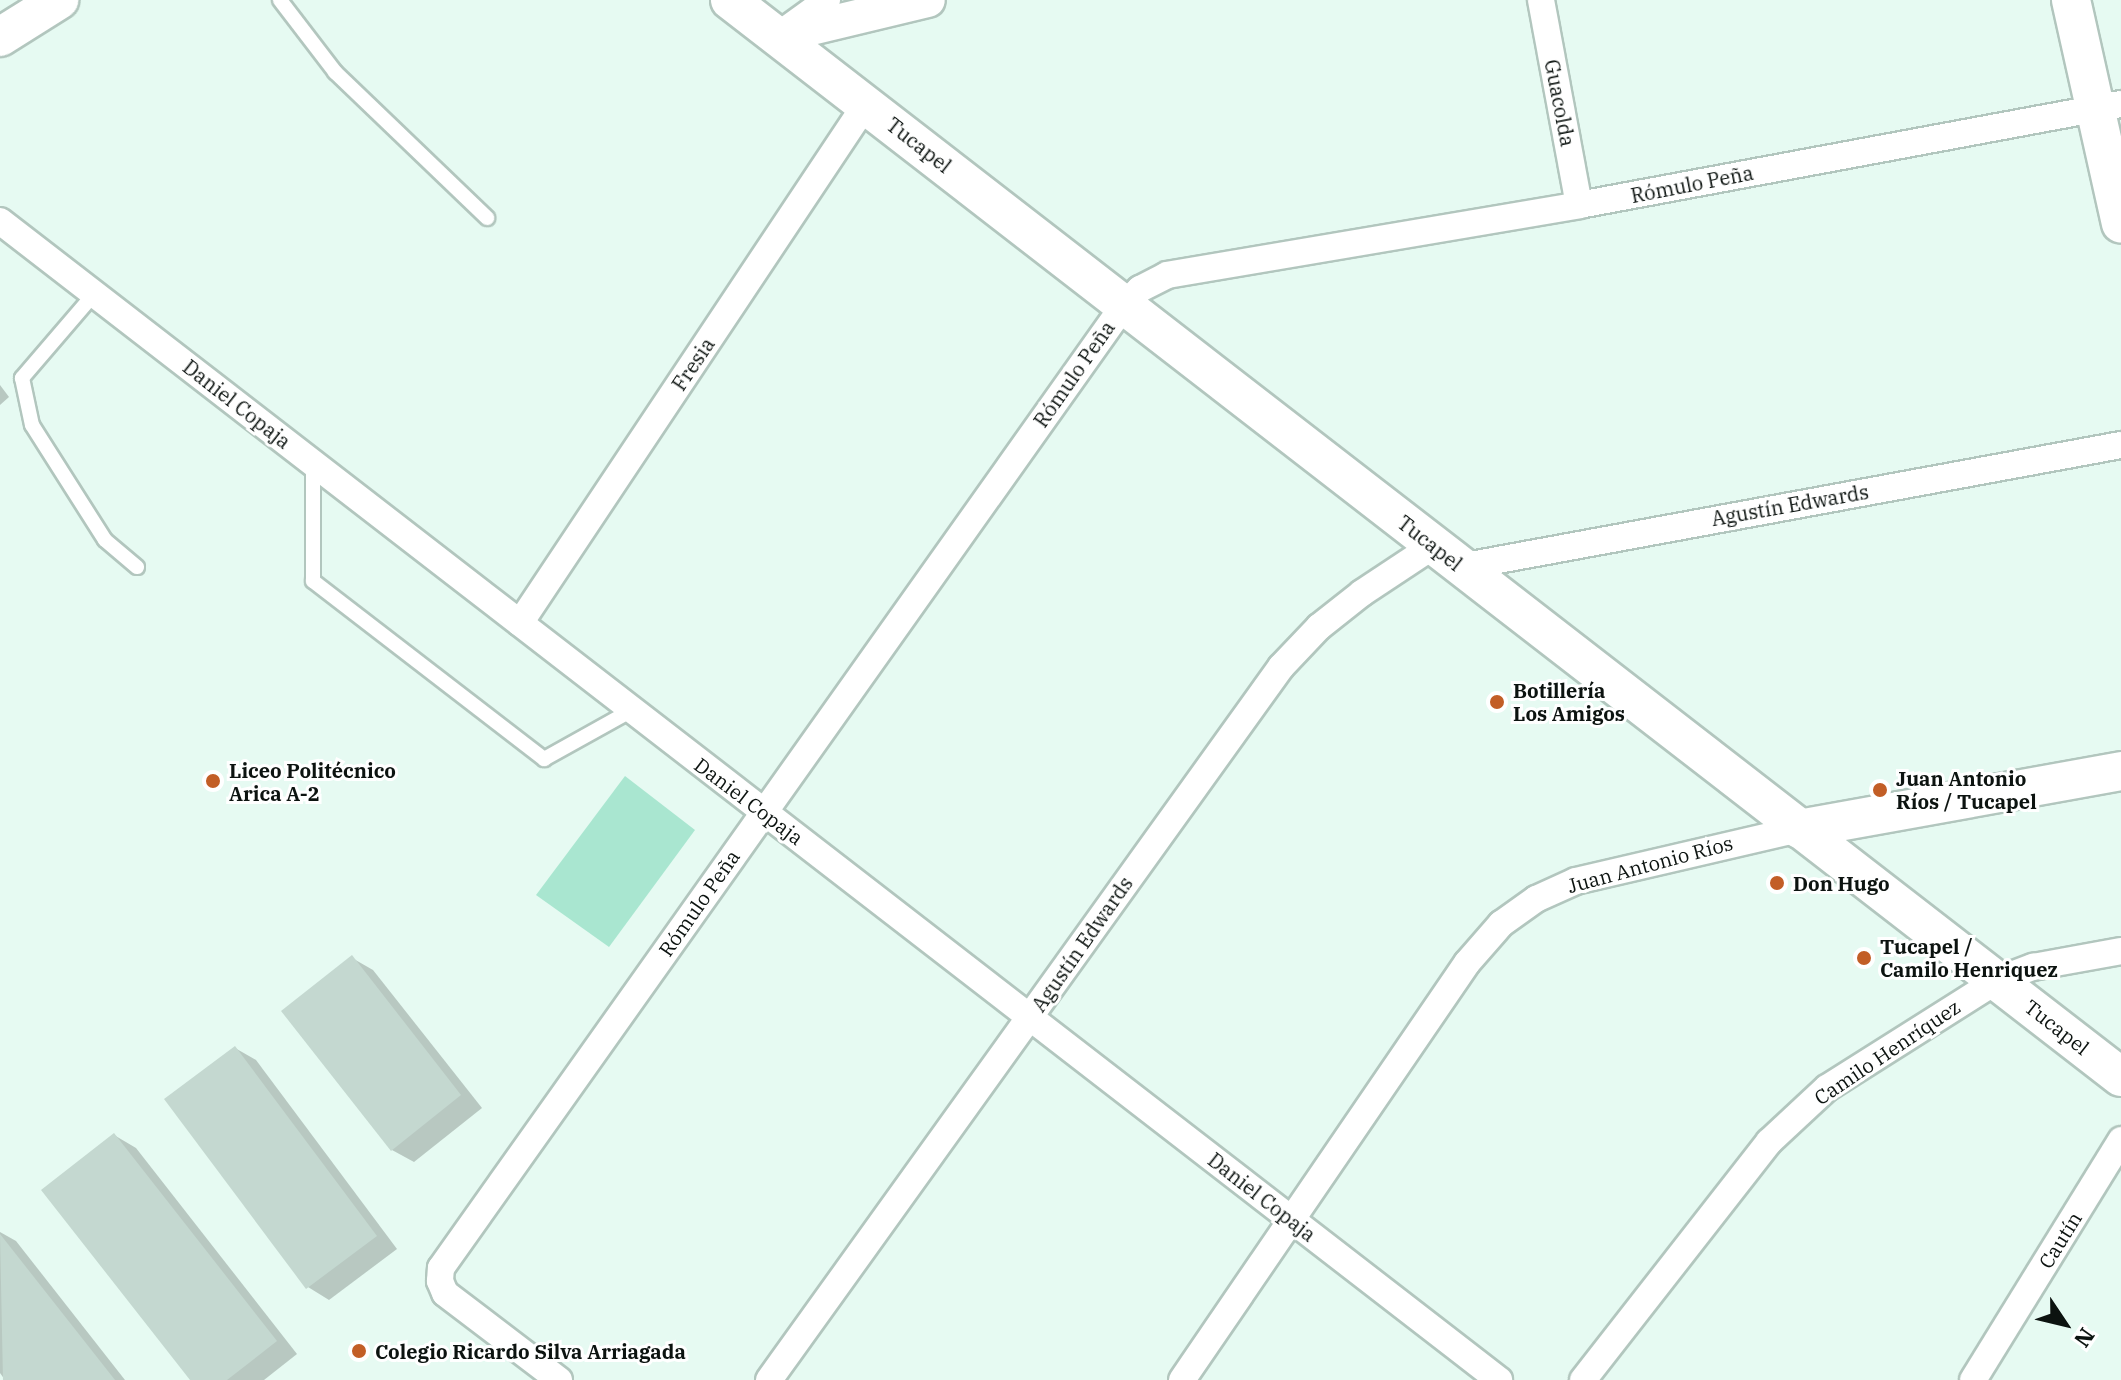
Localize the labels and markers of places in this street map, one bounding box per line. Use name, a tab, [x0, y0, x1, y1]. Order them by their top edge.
place label: Botillería Los Amigos	[1513, 678, 1625, 725]
marker: Botillería Los Amigos	[1488, 693, 1506, 711]
place label: Liceo Politécnico Arica A-2	[229, 758, 396, 805]
place label: Juan Antonio Ríos / Tucapel	[1896, 766, 2037, 813]
marker: Liceo Politécnico Arica A-2	[204, 772, 222, 790]
marker: Juan Antonio Ríos / Tucapel	[1871, 781, 1889, 799]
place label: Don Hugo	[1793, 871, 1890, 895]
marker: Don Hugo	[1768, 874, 1786, 892]
place label: Tucapel / Camilo Henriquez	[1880, 934, 2058, 981]
marker: Tucapel / Camilo Henriquez	[1855, 949, 1873, 967]
place label: Colegio Ricardo Silva Arriagada	[375, 1339, 686, 1363]
marker: Colegio Ricardo Silva Arriagada	[350, 1342, 368, 1360]

